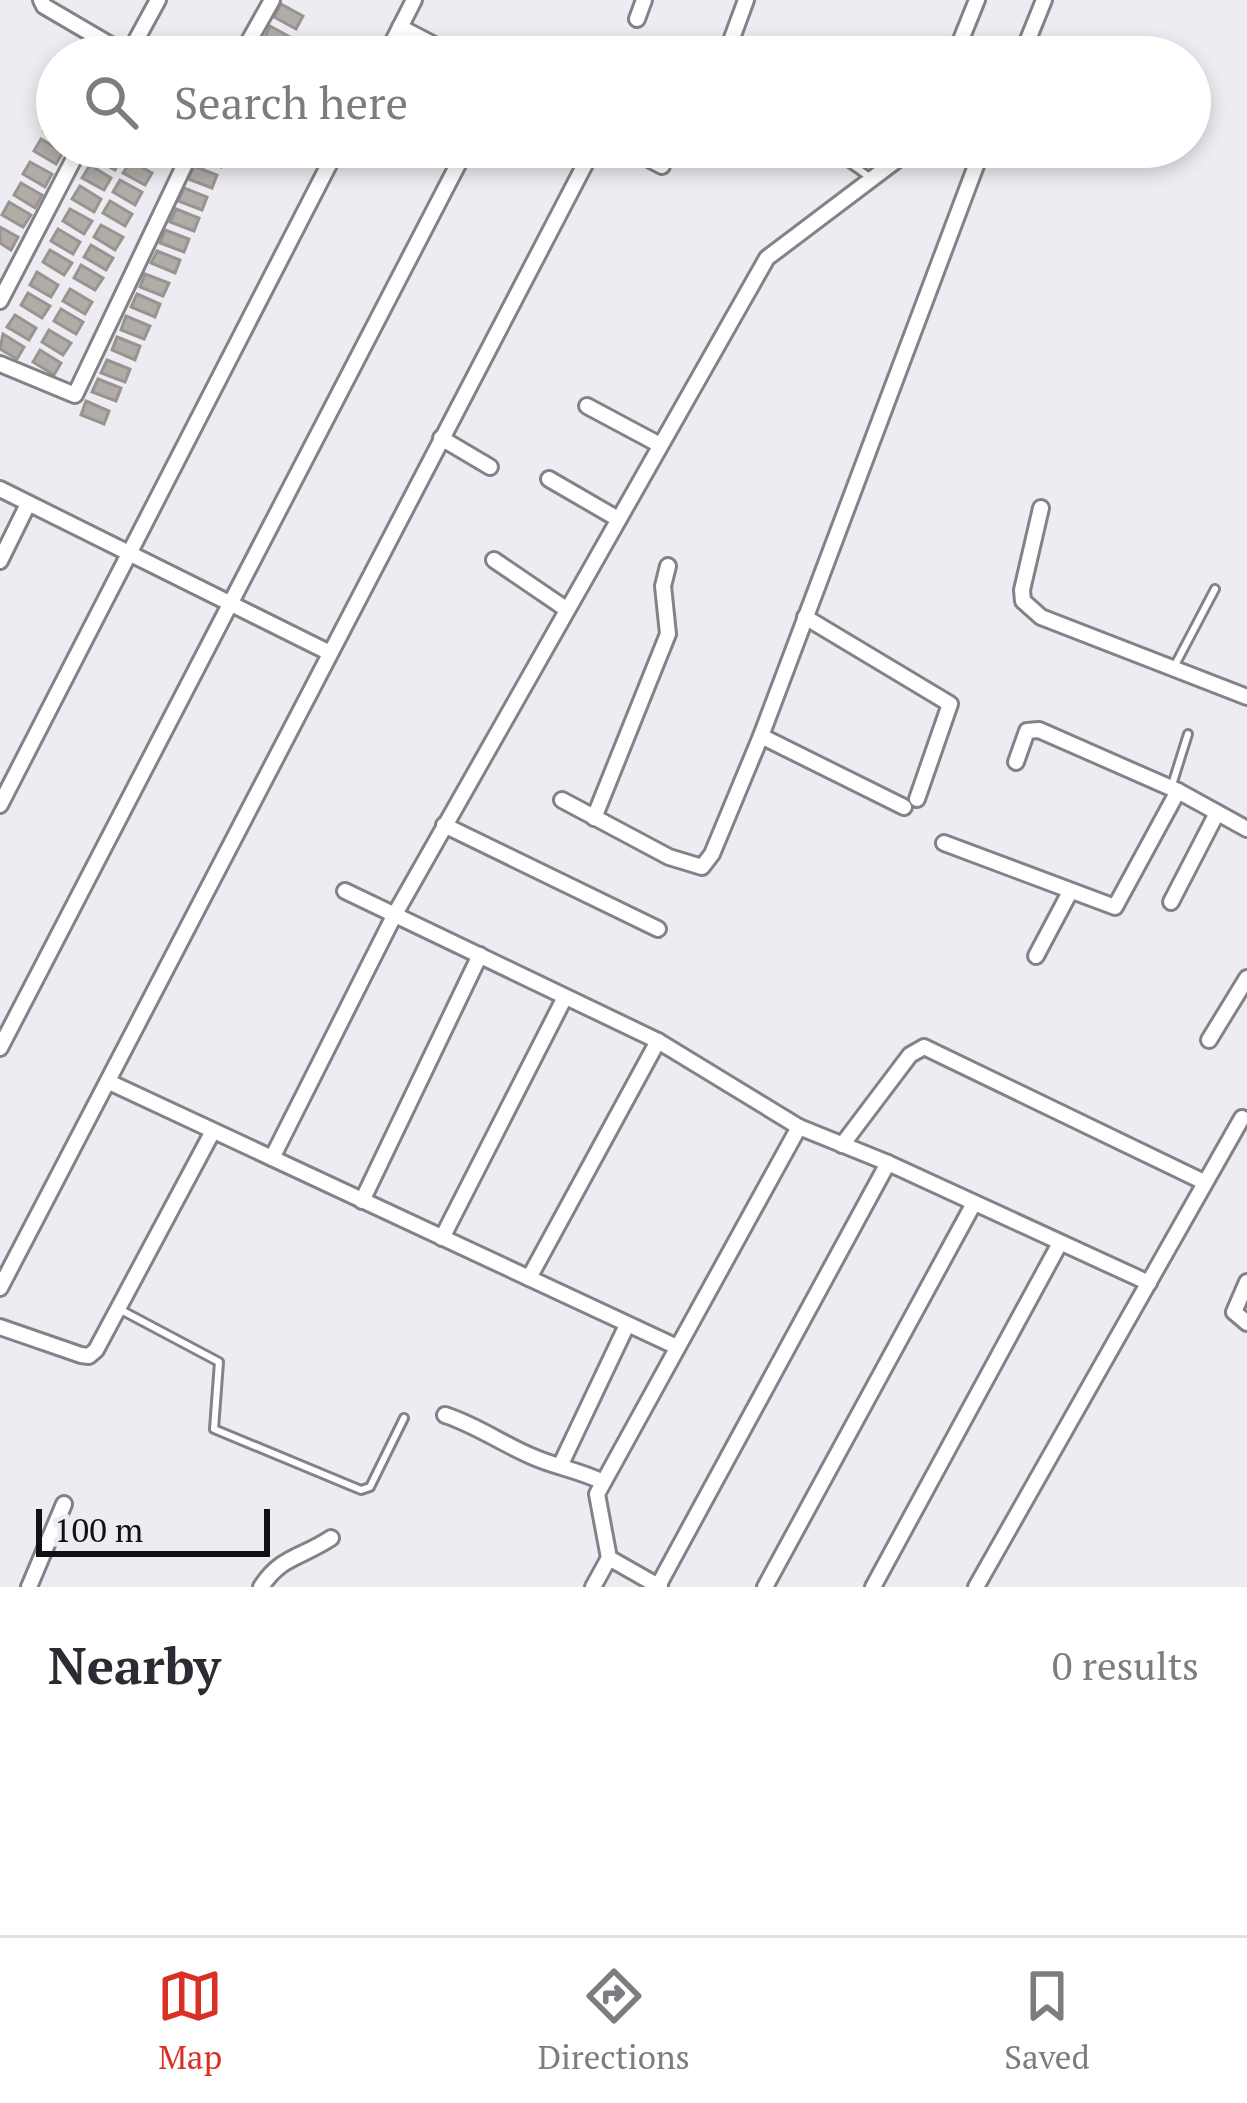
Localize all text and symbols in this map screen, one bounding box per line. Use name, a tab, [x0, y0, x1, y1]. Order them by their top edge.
search box	[36, 36, 1211, 168]
icon: search	[78, 69, 144, 135]
text: Search here	[174, 72, 408, 132]
scale bar	[36, 1503, 270, 1556]
text: 100 m	[54, 1508, 143, 1551]
text: Nearby	[48, 1631, 221, 1699]
text: 0 results	[1052, 1639, 1199, 1691]
tab: Map	[157, 1963, 223, 2078]
tab: Directions	[538, 1963, 690, 2078]
tab: Saved	[1004, 1963, 1090, 2078]

